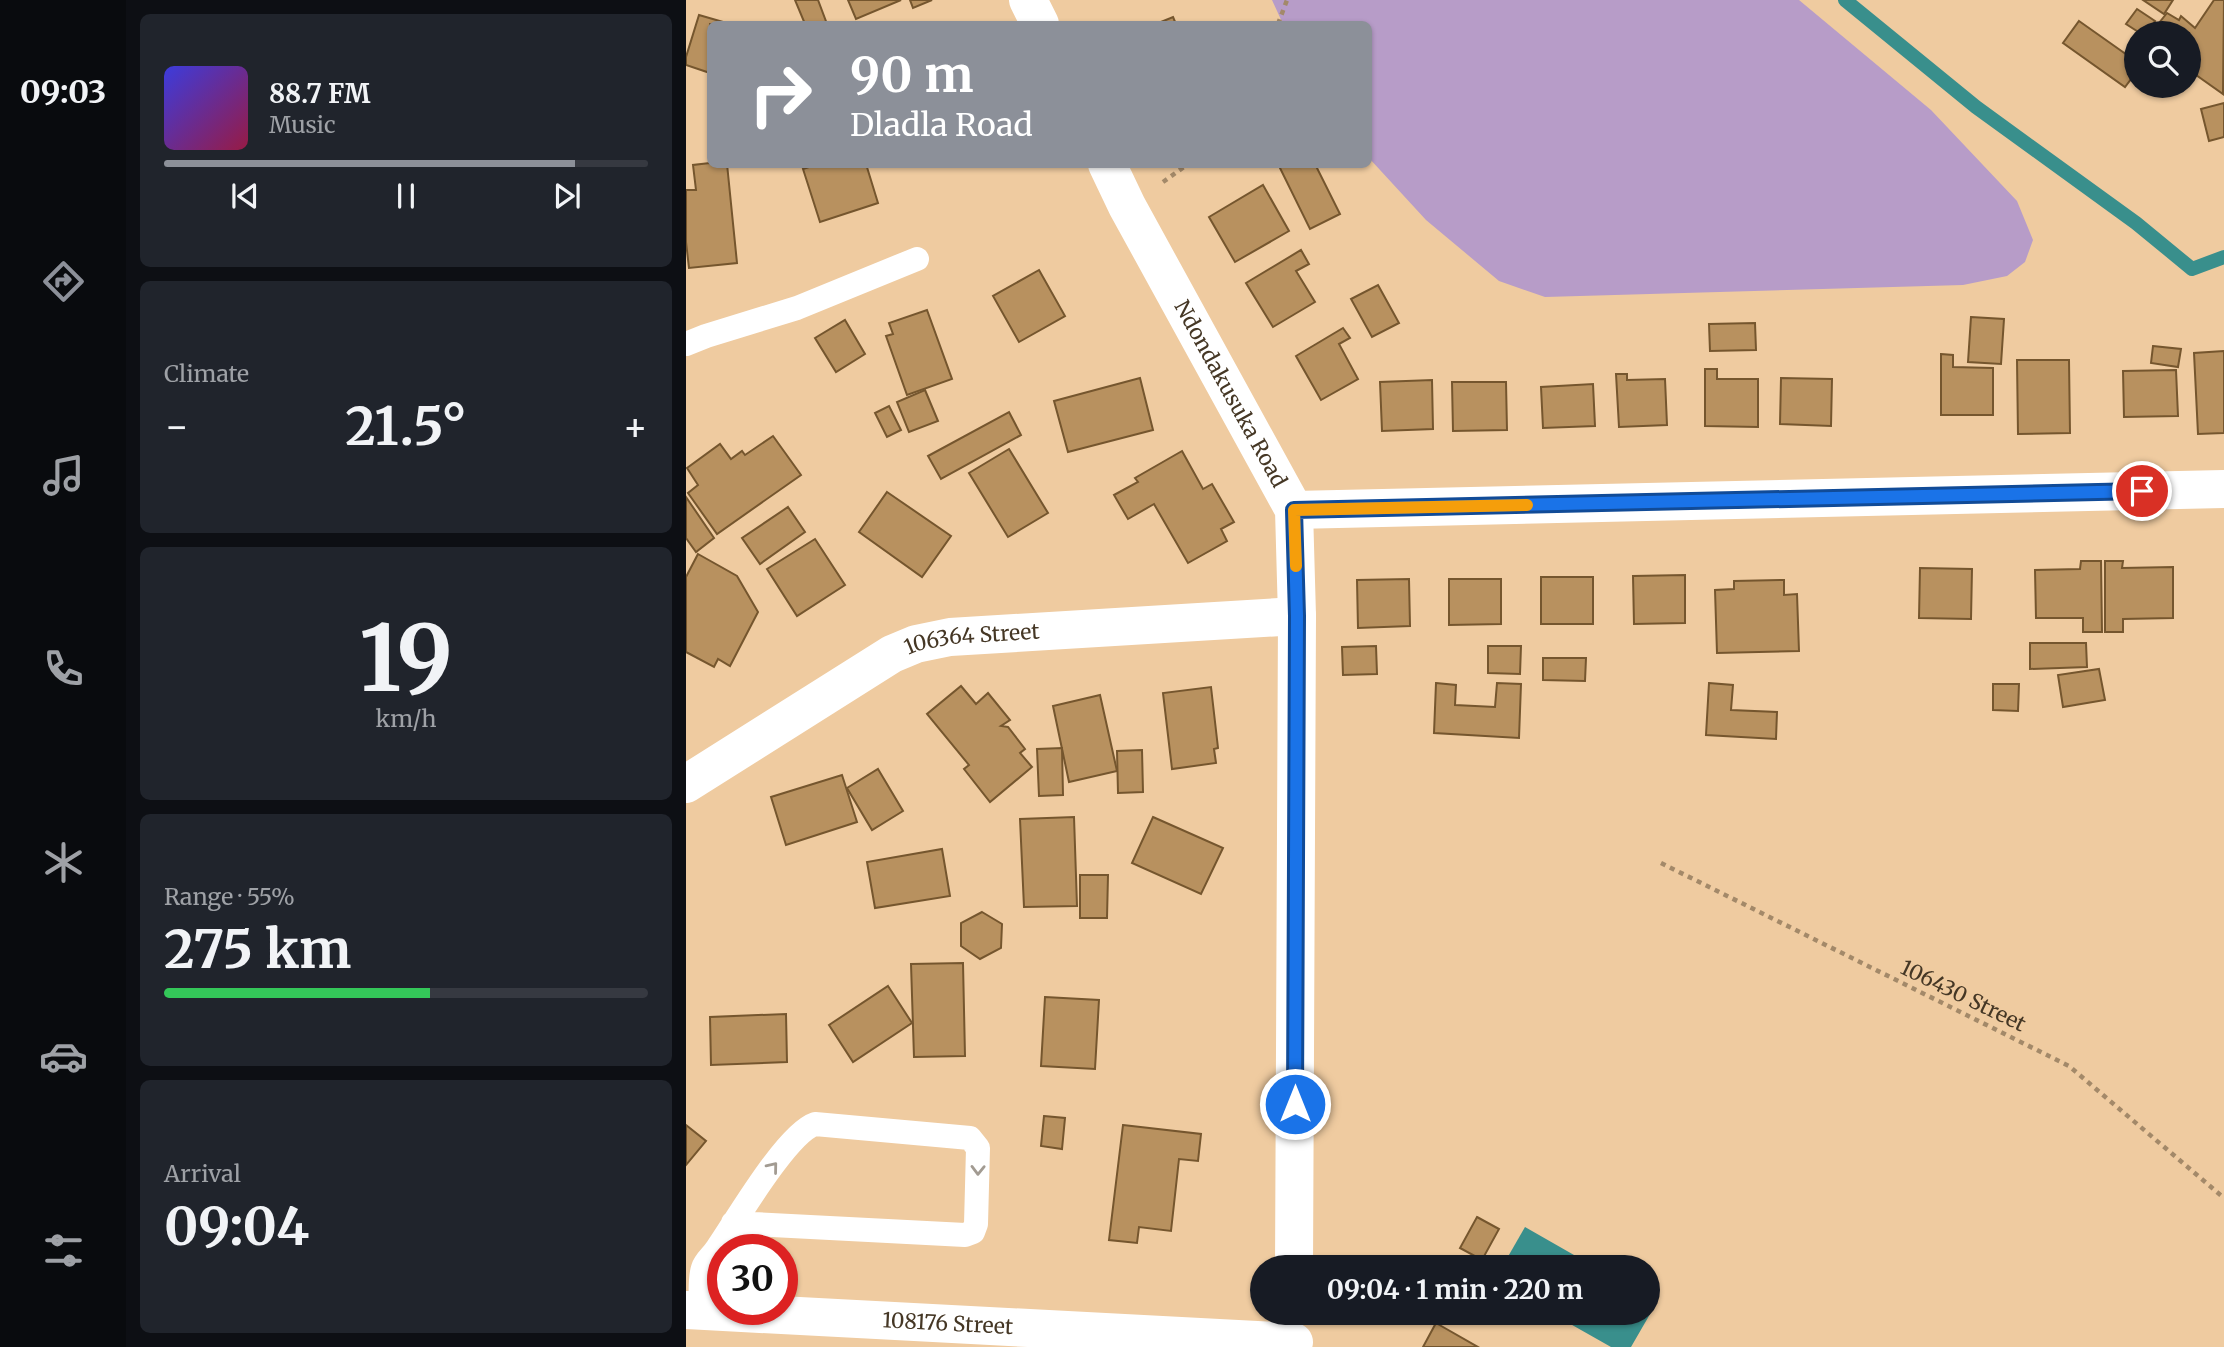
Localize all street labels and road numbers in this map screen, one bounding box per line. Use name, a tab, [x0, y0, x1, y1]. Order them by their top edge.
street label: Ndondakusuka Road	[1168, 296, 1293, 492]
street label: 106364 Street	[900, 618, 1040, 660]
street label: 106430 Street	[1896, 954, 2030, 1038]
street label: 108176 Street	[882, 1306, 1014, 1340]

